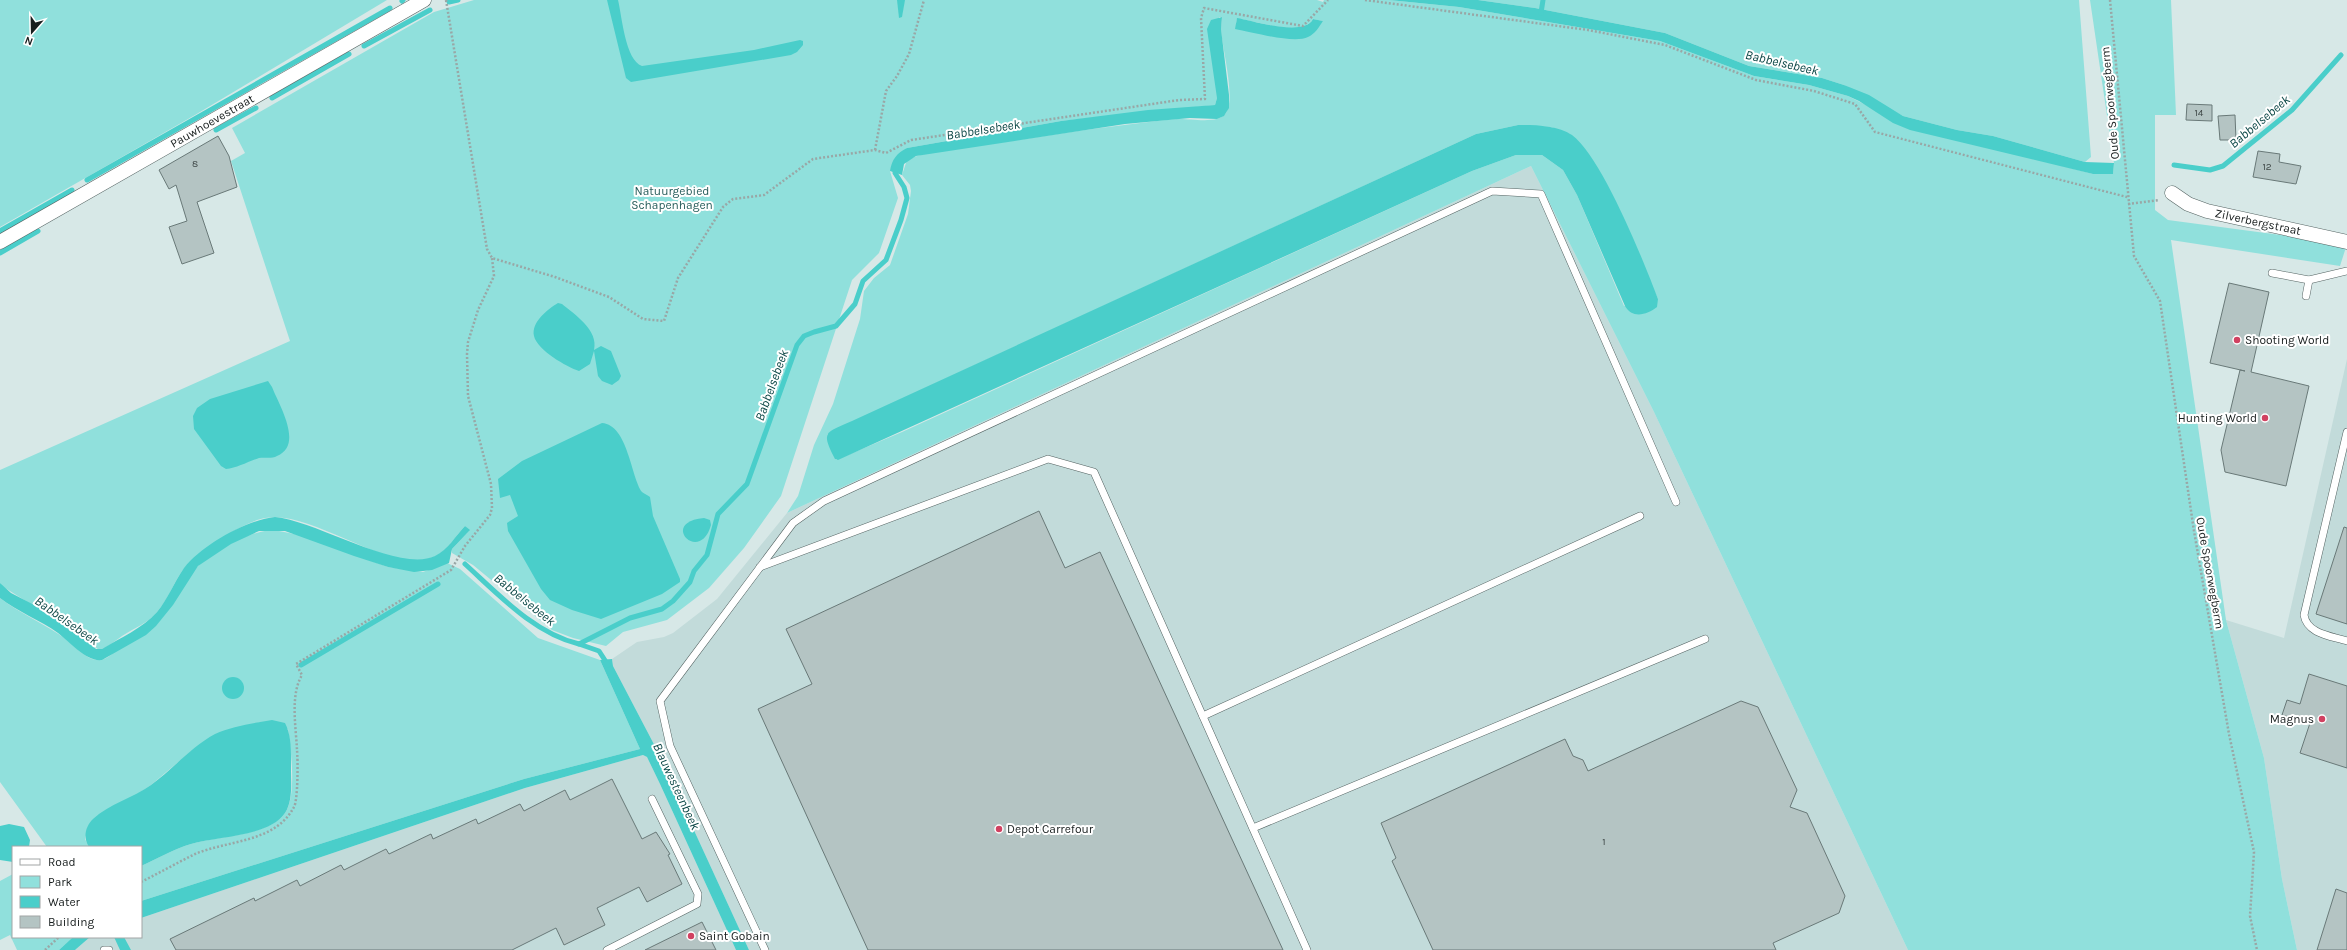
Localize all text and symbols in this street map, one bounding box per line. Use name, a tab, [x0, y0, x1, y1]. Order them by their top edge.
north arrow	[12, 12, 52, 52]
text: N	[23, 33, 35, 48]
street label: Oude Spoorwegberm	[2098, 46, 2122, 160]
water label: Babbelsebeek	[1744, 47, 1820, 78]
street label: Pauwhoevestraat	[168, 91, 257, 151]
water label: Babbelsebeek	[2226, 91, 2293, 151]
house number: 14	[2195, 107, 2204, 119]
water label: Babbelsebeek	[945, 116, 1021, 143]
house number: 8	[192, 158, 198, 170]
house number: 12	[2262, 161, 2272, 173]
park label: Natuurgebied Schapenhagen	[631, 184, 713, 212]
street label: Zilverbergstraat	[2214, 206, 2303, 238]
place label: Shooting World	[2245, 333, 2329, 347]
marker: Shooting World	[2232, 335, 2242, 345]
water label: Babbelsebeek	[752, 347, 791, 423]
place label: Hunting World	[2178, 411, 2257, 425]
marker: Hunting World	[2260, 413, 2270, 423]
street label: Oude Spoorwegberm	[2193, 516, 2227, 630]
water label: Babbelsebeek	[491, 570, 559, 629]
water label: Babbelsebeek	[32, 593, 102, 648]
place label: Magnus	[2270, 712, 2314, 726]
marker: Magnus	[2317, 714, 2327, 724]
water label: Blauwesteenbeek	[650, 741, 703, 832]
place label: Depot Carrefour	[1007, 822, 1094, 836]
marker: Depot Carrefour	[994, 824, 1004, 834]
house number: 1	[1602, 836, 1606, 848]
legend	[12, 846, 142, 938]
text: Road	[48, 855, 76, 869]
text: Park	[48, 875, 73, 889]
text: Water	[48, 895, 81, 909]
text: Building	[48, 915, 95, 929]
place label: Saint Gobain	[699, 929, 770, 943]
marker: Saint Gobain	[686, 931, 696, 941]

